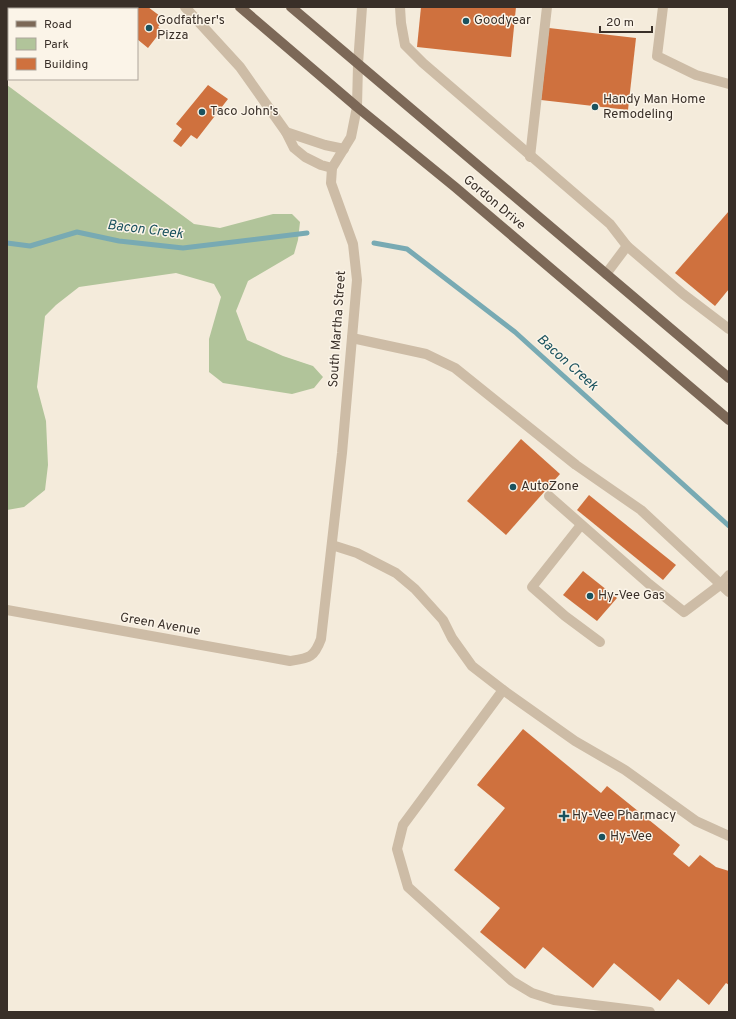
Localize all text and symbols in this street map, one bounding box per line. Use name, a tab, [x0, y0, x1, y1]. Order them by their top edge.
legend	[8, 8, 138, 80]
scale bar	[600, 8, 652, 34]
place label: Godfather's Pizza	[157, 13, 225, 44]
place label: Goodyear	[474, 13, 531, 29]
text: 20 m	[606, 15, 634, 31]
marker: Goodyear	[461, 16, 471, 26]
text: Road	[44, 17, 72, 33]
marker: Godfather's Pizza	[144, 23, 154, 33]
text: Park	[44, 37, 69, 53]
text: Building	[44, 57, 88, 73]
place label: Handy Man Home Remodeling	[603, 92, 705, 123]
marker: Handy Man Home Remodeling	[590, 102, 600, 112]
place label: Taco John's	[210, 104, 279, 120]
marker: Taco John's	[197, 107, 207, 117]
street label: Gordon Drive	[460, 172, 528, 234]
water label: Bacon Creek	[106, 217, 185, 243]
street label: South Martha Street	[326, 270, 350, 388]
water label: Bacon Creek	[533, 331, 602, 395]
place label: AutoZone	[521, 479, 579, 495]
marker: AutoZone	[508, 482, 518, 492]
place label: Hy-Vee Gas	[598, 588, 665, 604]
marker: Hy-Vee Gas	[585, 591, 595, 601]
street label: Green Avenue	[119, 610, 201, 640]
place label: Hy-Vee Pharmacy	[572, 808, 676, 824]
marker: Hy-Vee Pharmacy	[559, 811, 569, 821]
place label: Hy-Vee	[610, 829, 652, 845]
marker: Hy-Vee	[597, 832, 607, 842]

